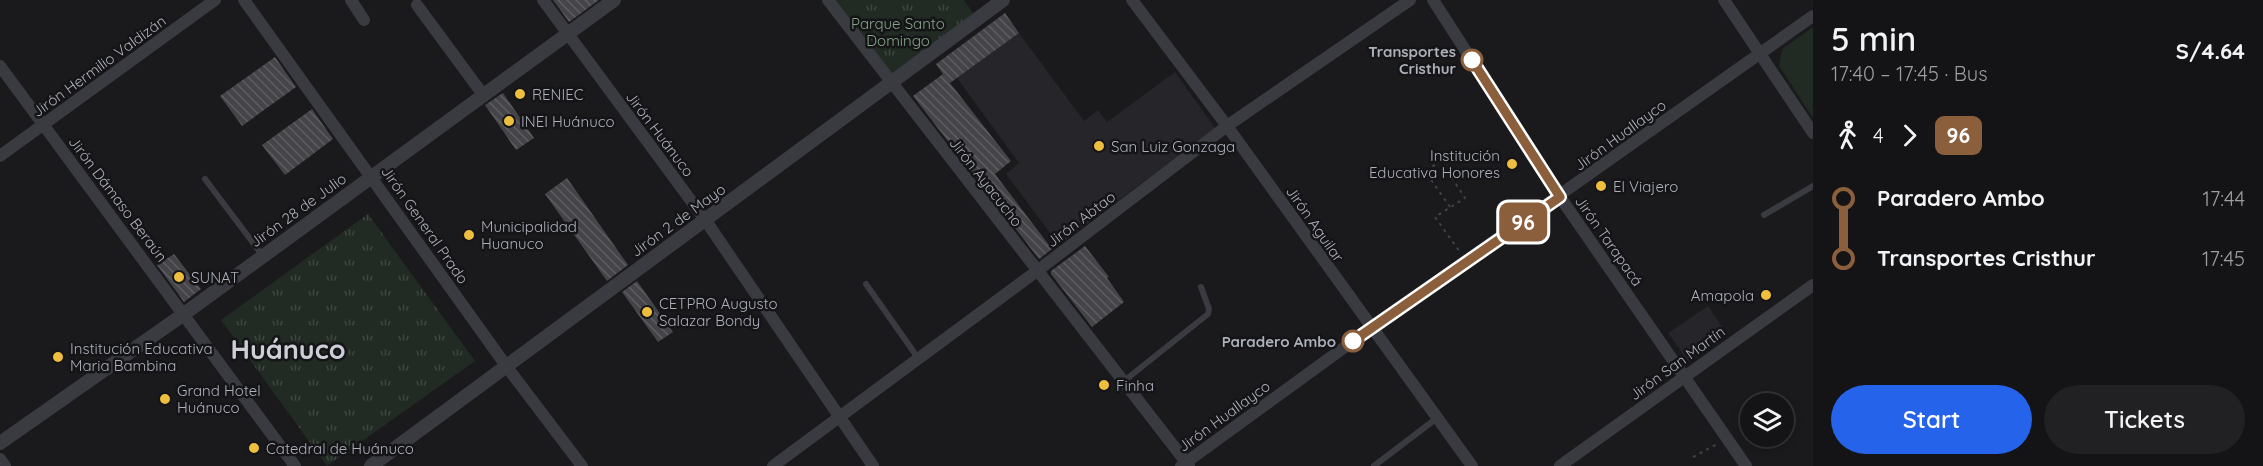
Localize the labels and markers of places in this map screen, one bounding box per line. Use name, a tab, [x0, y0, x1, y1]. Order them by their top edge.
place label: Transportes Cristhur	[1368, 42, 1456, 78]
marker: Transportes Cristhur	[1461, 49, 1483, 71]
place label: RENIEC	[532, 85, 584, 104]
marker: RENIEC	[513, 87, 527, 101]
place label: INEI Huánuco	[521, 112, 615, 131]
marker: INEI Huánuco	[502, 114, 516, 128]
place label: San Luiz Gonzaga	[1111, 137, 1235, 156]
marker: San Luiz Gonzaga	[1092, 139, 1106, 153]
place label: Institución Educativa Honores	[1369, 146, 1500, 182]
marker: Institución Educativa Honores	[1505, 157, 1519, 171]
place label: El Viajero	[1613, 177, 1678, 196]
marker: El Viajero	[1594, 179, 1608, 193]
place label: Municipalidad Huanuco	[481, 217, 577, 253]
marker: Municipalidad Huanuco	[462, 228, 476, 242]
place label: SUNAT	[191, 268, 239, 287]
marker: SUNAT	[172, 270, 186, 284]
place label: Amapola	[1691, 286, 1754, 305]
marker: Amapola	[1759, 288, 1773, 302]
place label: CETPRO Augusto Salazar Bondy	[659, 294, 778, 330]
marker: CETPRO Augusto Salazar Bondy	[640, 305, 654, 319]
marker: Paradero Ambo	[1342, 330, 1364, 352]
place label: Paradero Ambo	[1222, 332, 1336, 351]
place label: Institución Educativa Maria Bambina	[70, 339, 213, 375]
marker: Institución Educativa Maria Bambina	[51, 350, 65, 364]
place label: Finha	[1116, 376, 1154, 395]
marker: Finha	[1097, 378, 1111, 392]
place label: Grand Hotel Huánuco	[177, 381, 261, 417]
marker: Grand Hotel Huánuco	[158, 392, 172, 406]
place label: Catedral de Huánuco	[266, 439, 414, 458]
marker: Catedral de Huánuco	[247, 441, 261, 455]

